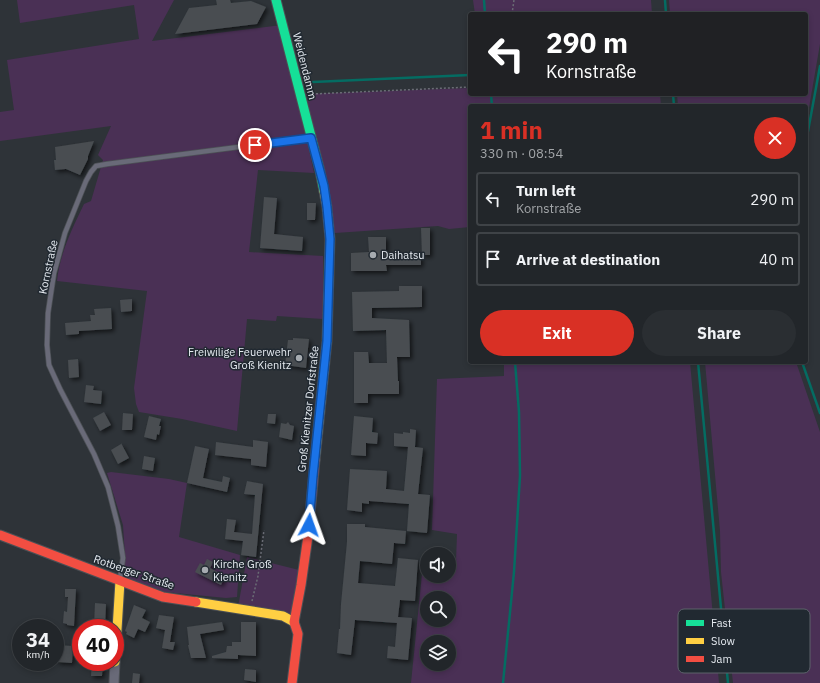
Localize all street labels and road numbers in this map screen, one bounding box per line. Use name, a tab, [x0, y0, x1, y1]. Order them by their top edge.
street label: Weidendamm	[290, 31, 320, 101]
street label: Kornstraße	[35, 239, 61, 295]
street label: Groß Kienitzer Dorfstraße	[294, 345, 322, 473]
street label: Rotberger Straße	[92, 552, 176, 592]

